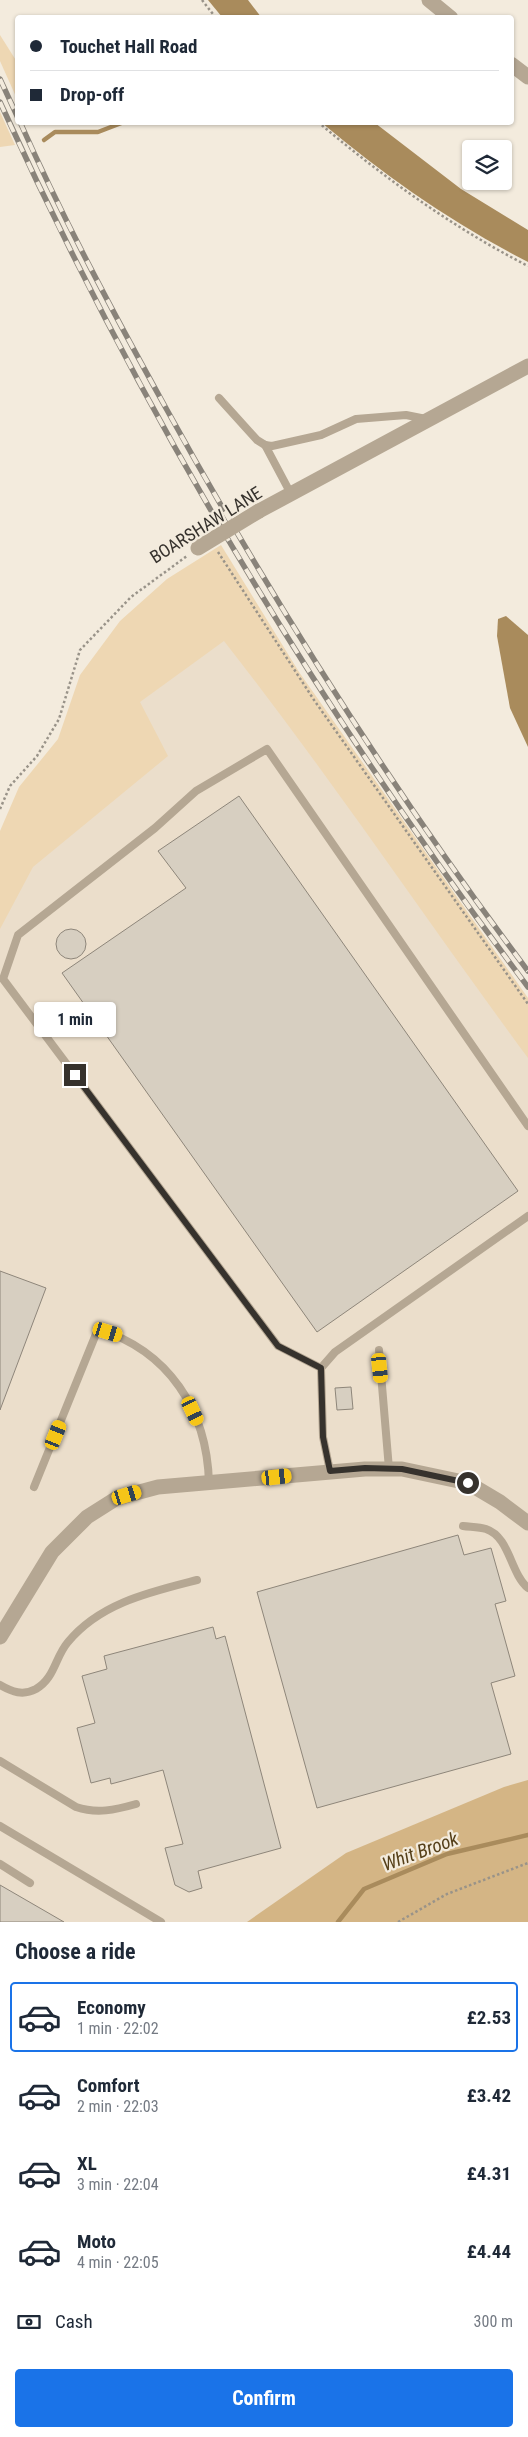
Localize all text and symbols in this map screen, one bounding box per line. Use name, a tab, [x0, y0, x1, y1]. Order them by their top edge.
text: Touchet Hall Road	[60, 35, 198, 58]
text: Drop-off	[60, 83, 124, 106]
map controls	[462, 140, 512, 190]
button: layers	[462, 140, 512, 190]
street label: BOARSHAW LANE	[146, 482, 266, 567]
callout: 1 min	[34, 1002, 116, 1038]
text: 1 min	[57, 1010, 93, 1029]
route end	[64, 1064, 86, 1086]
car	[91, 1320, 124, 1344]
car	[370, 1352, 389, 1384]
car	[179, 1394, 206, 1428]
car	[43, 1418, 68, 1452]
car	[261, 1468, 292, 1486]
route start	[457, 1472, 479, 1494]
car	[110, 1483, 143, 1507]
water label: Whit Brook	[379, 1827, 462, 1876]
text: Choose a ride	[15, 1939, 136, 1964]
icon: car	[17, 1995, 62, 2040]
text: Economy	[77, 1996, 146, 2019]
text: £2.53	[467, 2006, 511, 2029]
text: 1 min · 22:02	[77, 2019, 159, 2038]
icon: car	[17, 2073, 62, 2118]
text: Comfort	[77, 2074, 140, 2097]
text: £3.42	[467, 2084, 511, 2107]
text: 2 min · 22:03	[77, 2097, 159, 2116]
icon: car	[17, 2151, 62, 2196]
text: XL	[77, 2152, 97, 2175]
text: £4.31	[467, 2162, 511, 2185]
text: 3 min · 22:04	[77, 2175, 159, 2194]
icon: car	[17, 2229, 62, 2274]
text: Moto	[77, 2230, 116, 2253]
text: £4.44	[467, 2240, 511, 2263]
text: 4 min · 22:05	[77, 2253, 159, 2272]
icon: cash	[15, 2308, 43, 2336]
text: Cash	[55, 2310, 93, 2333]
text: 300 m	[474, 2312, 513, 2331]
button: Confirm	[15, 2369, 513, 2427]

